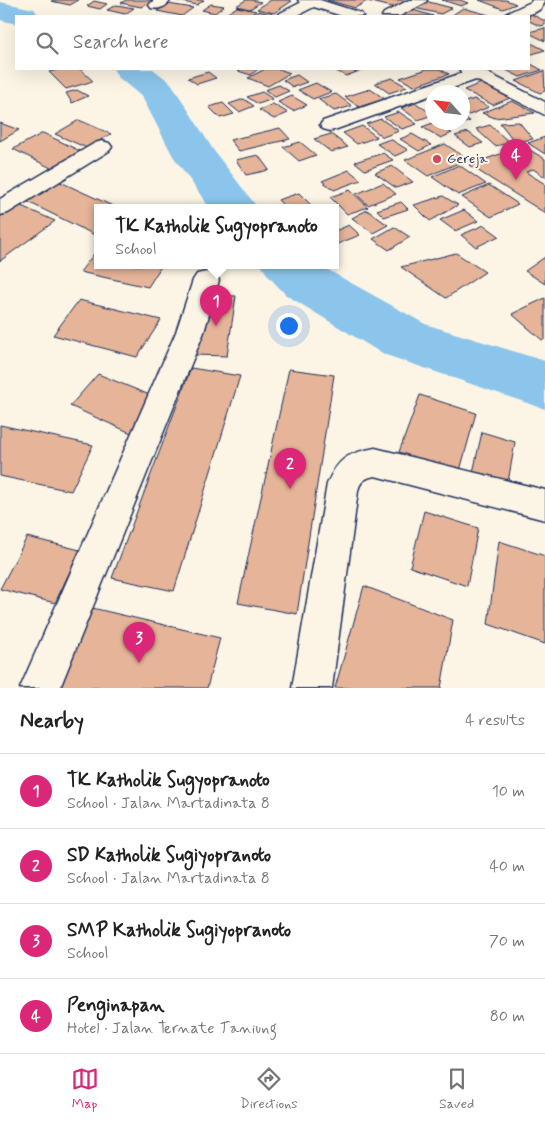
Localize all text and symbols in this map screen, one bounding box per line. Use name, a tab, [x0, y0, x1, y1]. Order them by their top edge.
search box	[15, 15, 530, 70]
icon: search	[33, 29, 61, 57]
text: Search here	[73, 30, 169, 55]
north arrow	[425, 85, 470, 130]
pin: 4	[500, 139, 532, 180]
place label: Gereja	[447, 150, 488, 168]
marker: Gereja	[431, 153, 443, 165]
popup	[94, 204, 339, 269]
text: TK Katholik Sugyopranoto	[115, 214, 318, 239]
text: School	[115, 239, 157, 260]
pin: 1	[200, 285, 232, 326]
your location	[276, 313, 302, 339]
pin: 2	[274, 448, 306, 489]
pin: 3	[123, 622, 155, 663]
text: Nearby	[20, 707, 84, 735]
text: 4 results	[465, 710, 525, 731]
text: TK Katholik Sugyopranoto	[67, 768, 270, 793]
text: 1	[32, 781, 40, 802]
text: 10 m	[492, 781, 525, 802]
text: School · Jalan Martadinata 8	[67, 793, 270, 814]
text: SD Katholik Sugiyopranoto	[67, 843, 271, 868]
text: 2	[32, 856, 40, 877]
text: 40 m	[489, 856, 525, 877]
text: School · Jalan Martadinata 8	[67, 868, 270, 889]
text: SMP Katholik Sugiyopranoto	[67, 918, 291, 943]
text: 3	[32, 931, 40, 952]
text: 70 m	[489, 931, 525, 952]
text: School	[67, 943, 108, 964]
text: Penginapan	[67, 993, 164, 1018]
text: 4	[31, 1006, 41, 1027]
text: 80 m	[490, 1006, 525, 1027]
text: Hotel · Jalan Ternate Taniung	[67, 1018, 277, 1039]
tab: Map	[71, 1065, 99, 1113]
tab: Directions	[240, 1065, 298, 1113]
tab: Saved	[439, 1065, 474, 1113]

